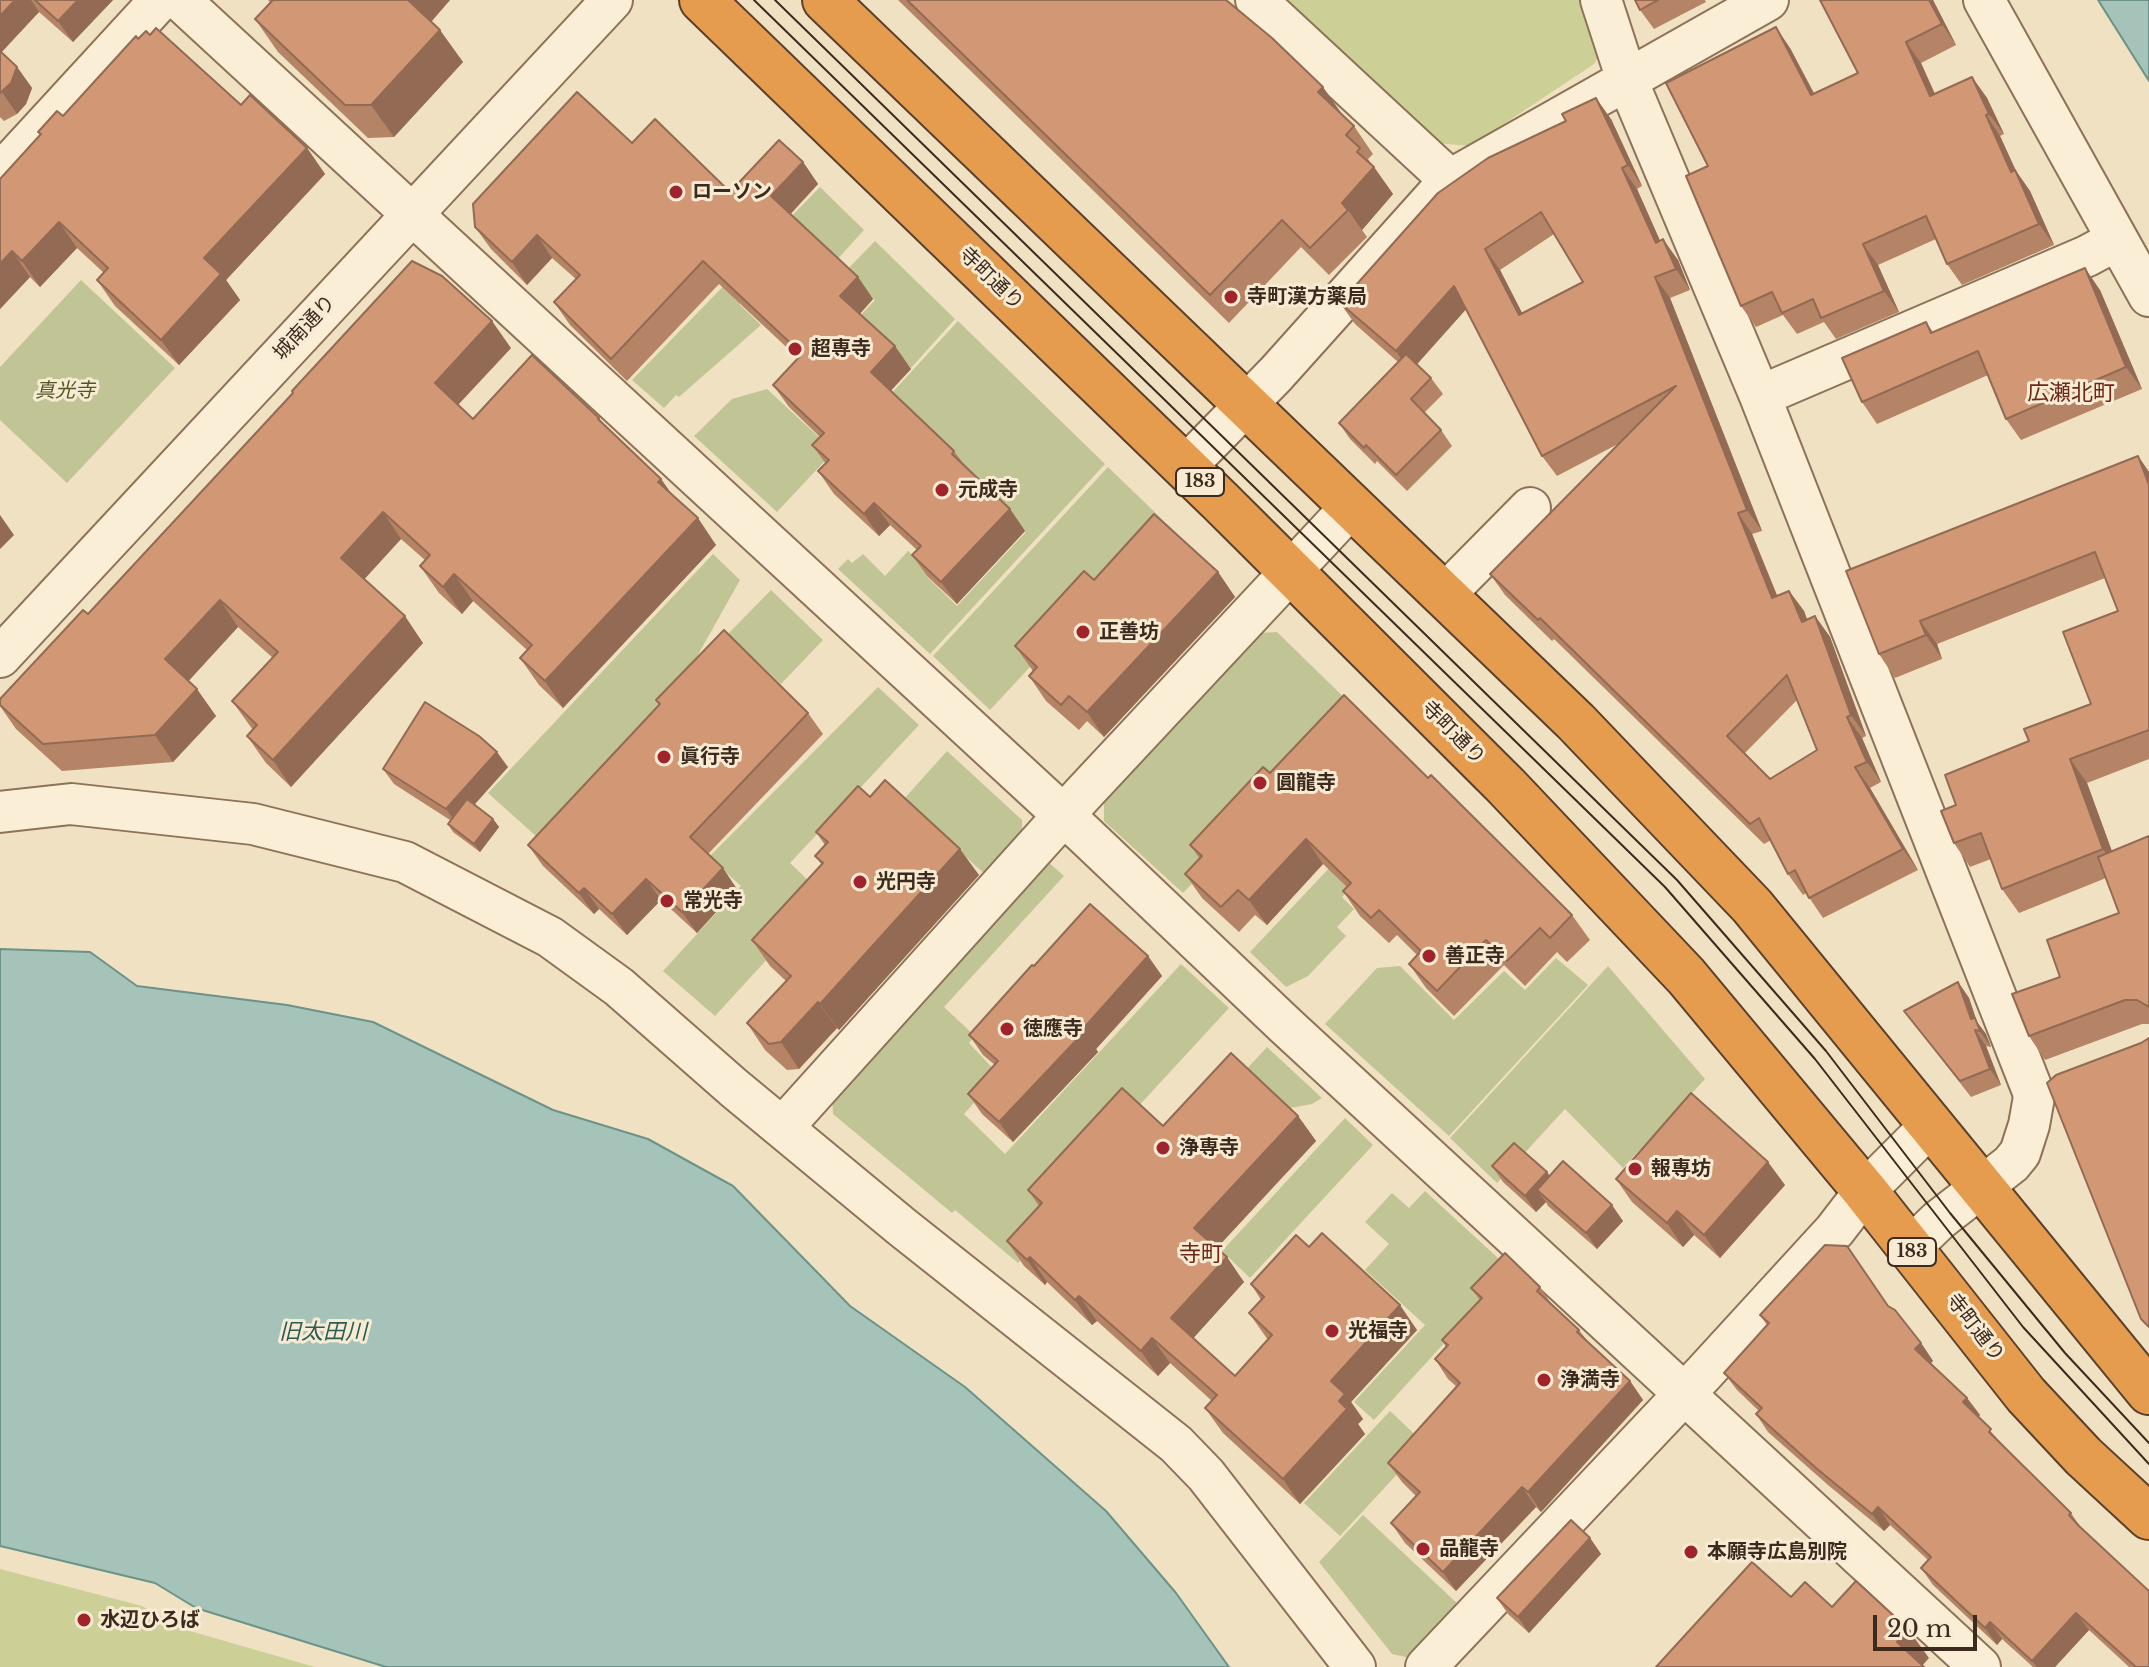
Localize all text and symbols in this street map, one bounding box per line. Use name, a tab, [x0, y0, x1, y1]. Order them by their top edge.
place label: ローソン	[692, 180, 772, 204]
marker: ローソン	[667, 183, 685, 201]
street label: 寺町通り	[954, 243, 1028, 315]
place label: 寺町漢方薬局	[1247, 285, 1367, 309]
marker: 寺町漢方薬局	[1222, 288, 1240, 306]
street label: 城南通り	[269, 291, 341, 365]
place label: 超専寺	[811, 337, 871, 361]
marker: 超専寺	[786, 340, 804, 358]
park label: 真光寺	[35, 379, 95, 403]
district label: 広瀬北町	[2027, 381, 2115, 407]
road number: 183	[1176, 468, 1224, 496]
place label: 元成寺	[958, 478, 1018, 502]
marker: 元成寺	[933, 481, 951, 499]
place label: 正善坊	[1099, 620, 1159, 644]
marker: 正善坊	[1074, 623, 1092, 641]
street label: 寺町通り	[1416, 696, 1490, 770]
place label: 眞行寺	[680, 745, 740, 769]
marker: 眞行寺	[655, 748, 673, 766]
place label: 圓龍寺	[1276, 771, 1336, 795]
marker: 圓龍寺	[1251, 774, 1269, 792]
place label: 光円寺	[876, 870, 936, 894]
marker: 光円寺	[851, 873, 869, 891]
place label: 常光寺	[683, 889, 743, 913]
marker: 常光寺	[658, 892, 676, 910]
place label: 善正寺	[1445, 944, 1505, 968]
marker: 善正寺	[1420, 947, 1438, 965]
place label: 徳應寺	[1023, 1017, 1083, 1041]
marker: 徳應寺	[998, 1020, 1016, 1038]
place label: 浄専寺	[1179, 1136, 1239, 1160]
marker: 浄専寺	[1154, 1139, 1172, 1157]
place label: 報専坊	[1651, 1157, 1711, 1181]
marker: 報専坊	[1626, 1160, 1644, 1178]
road number: 183	[1888, 1238, 1936, 1266]
district label: 寺町	[1179, 1242, 1223, 1268]
street label: 寺町通り	[1941, 1289, 2009, 1367]
place label: 光福寺	[1348, 1319, 1408, 1343]
water label: 旧太田川	[279, 1320, 367, 1346]
marker: 光福寺	[1323, 1322, 1341, 1340]
place label: 浄満寺	[1560, 1368, 1620, 1392]
marker: 浄満寺	[1535, 1371, 1553, 1389]
place label: 品龍寺	[1439, 1537, 1499, 1561]
marker: 品龍寺	[1414, 1540, 1432, 1558]
place label: 本願寺広島別院	[1707, 1540, 1847, 1564]
marker: 本願寺広島別院	[1682, 1543, 1700, 1561]
scale bar	[1877, 1599, 1981, 1649]
place label: 水辺ひろば	[100, 1608, 200, 1632]
marker: 水辺ひろば	[75, 1611, 93, 1629]
text: 20 m	[1887, 1614, 1952, 1643]

